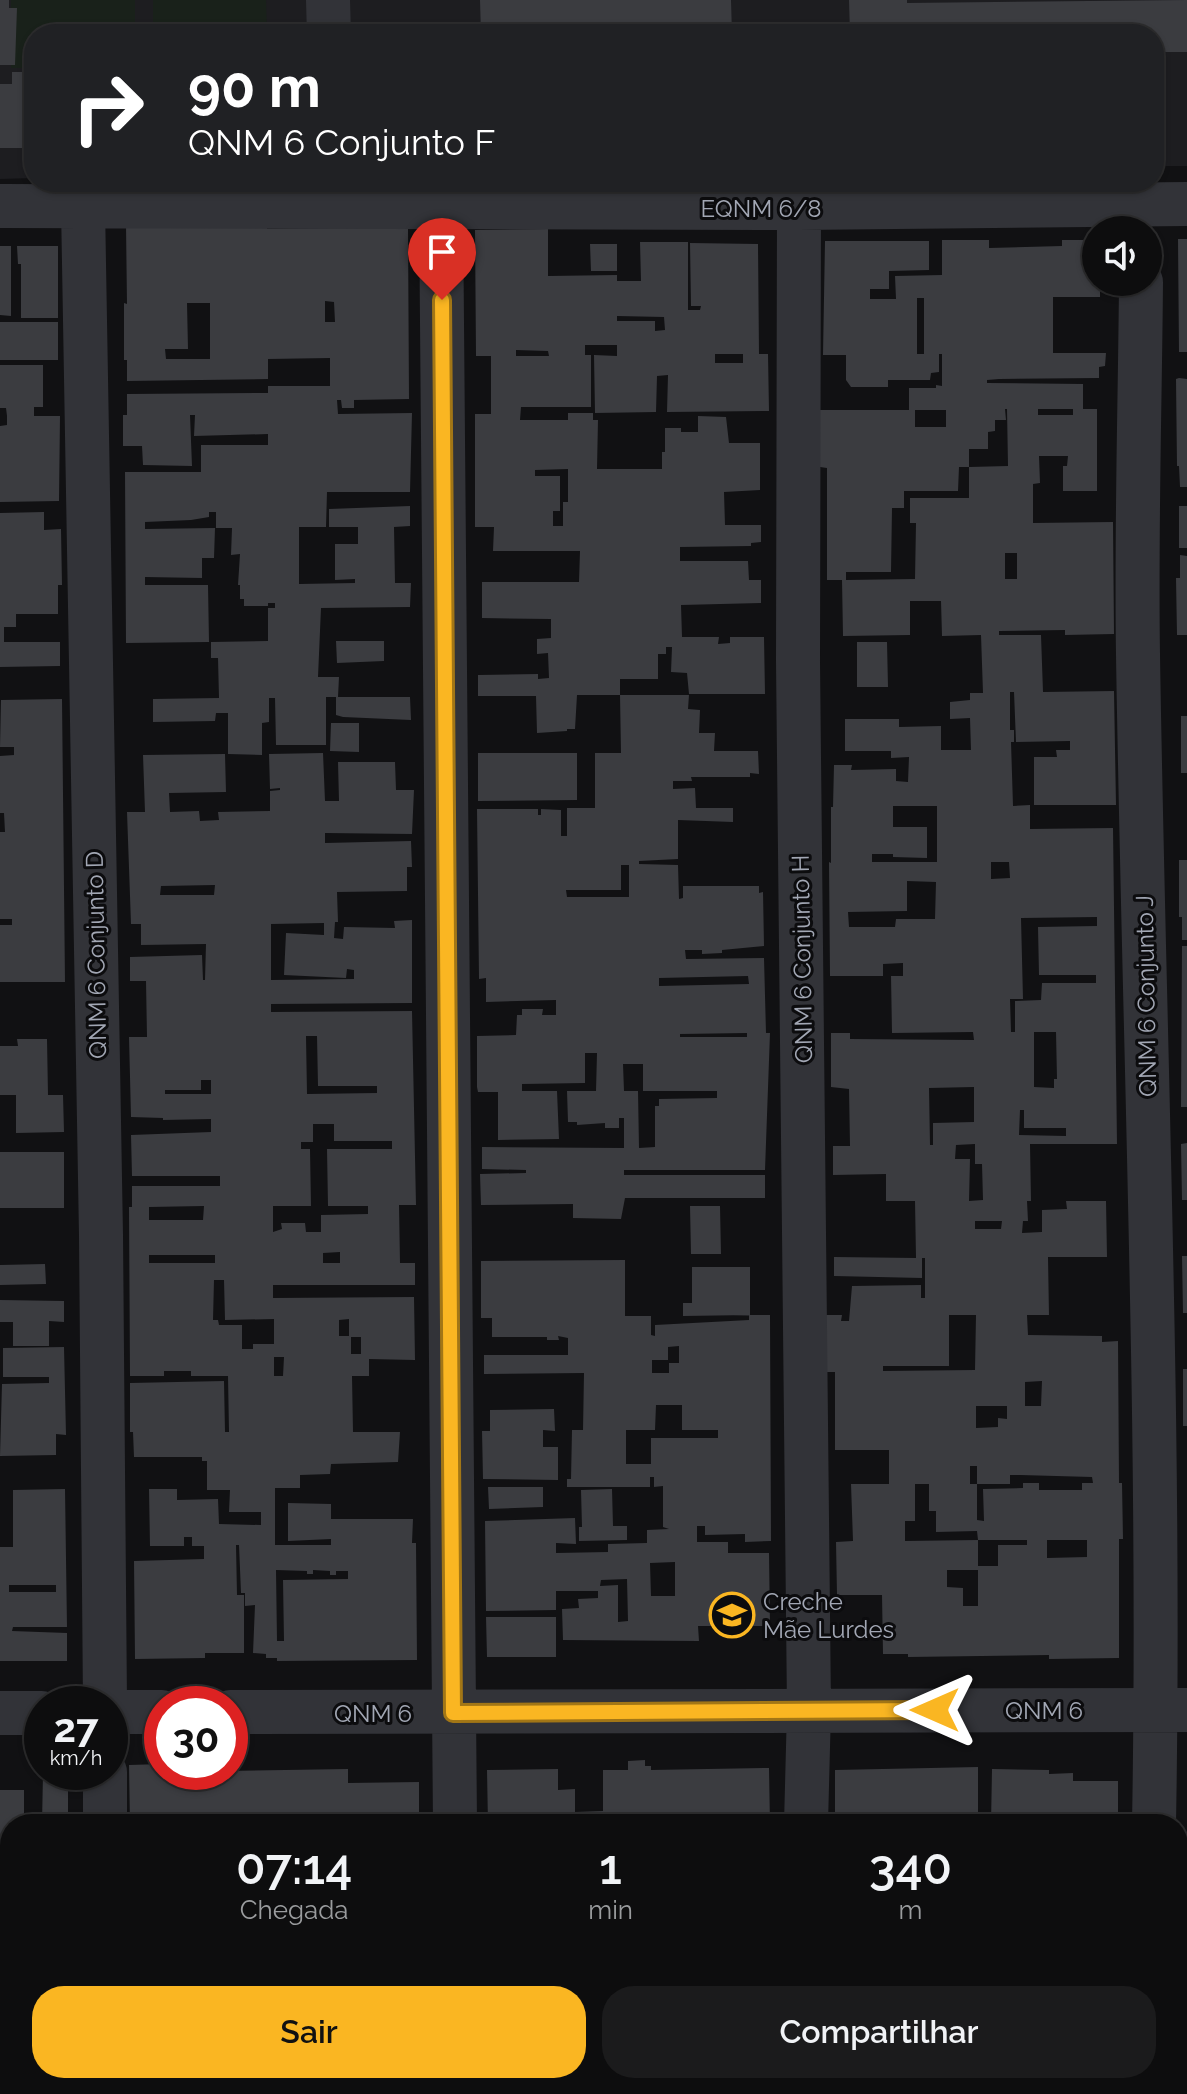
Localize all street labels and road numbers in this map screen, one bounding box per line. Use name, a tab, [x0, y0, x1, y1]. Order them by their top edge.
street label: EQNM 6/8	[701, 194, 821, 223]
street label: QNM 6 Conjunto D	[80, 851, 112, 1059]
street label: QNM 6 Conjunto H	[786, 855, 818, 1063]
street label: QNM 6 Conjunto J	[1130, 895, 1162, 1097]
street label: QNM 6	[1005, 1696, 1083, 1725]
street label: QNM 6	[334, 1699, 412, 1728]

